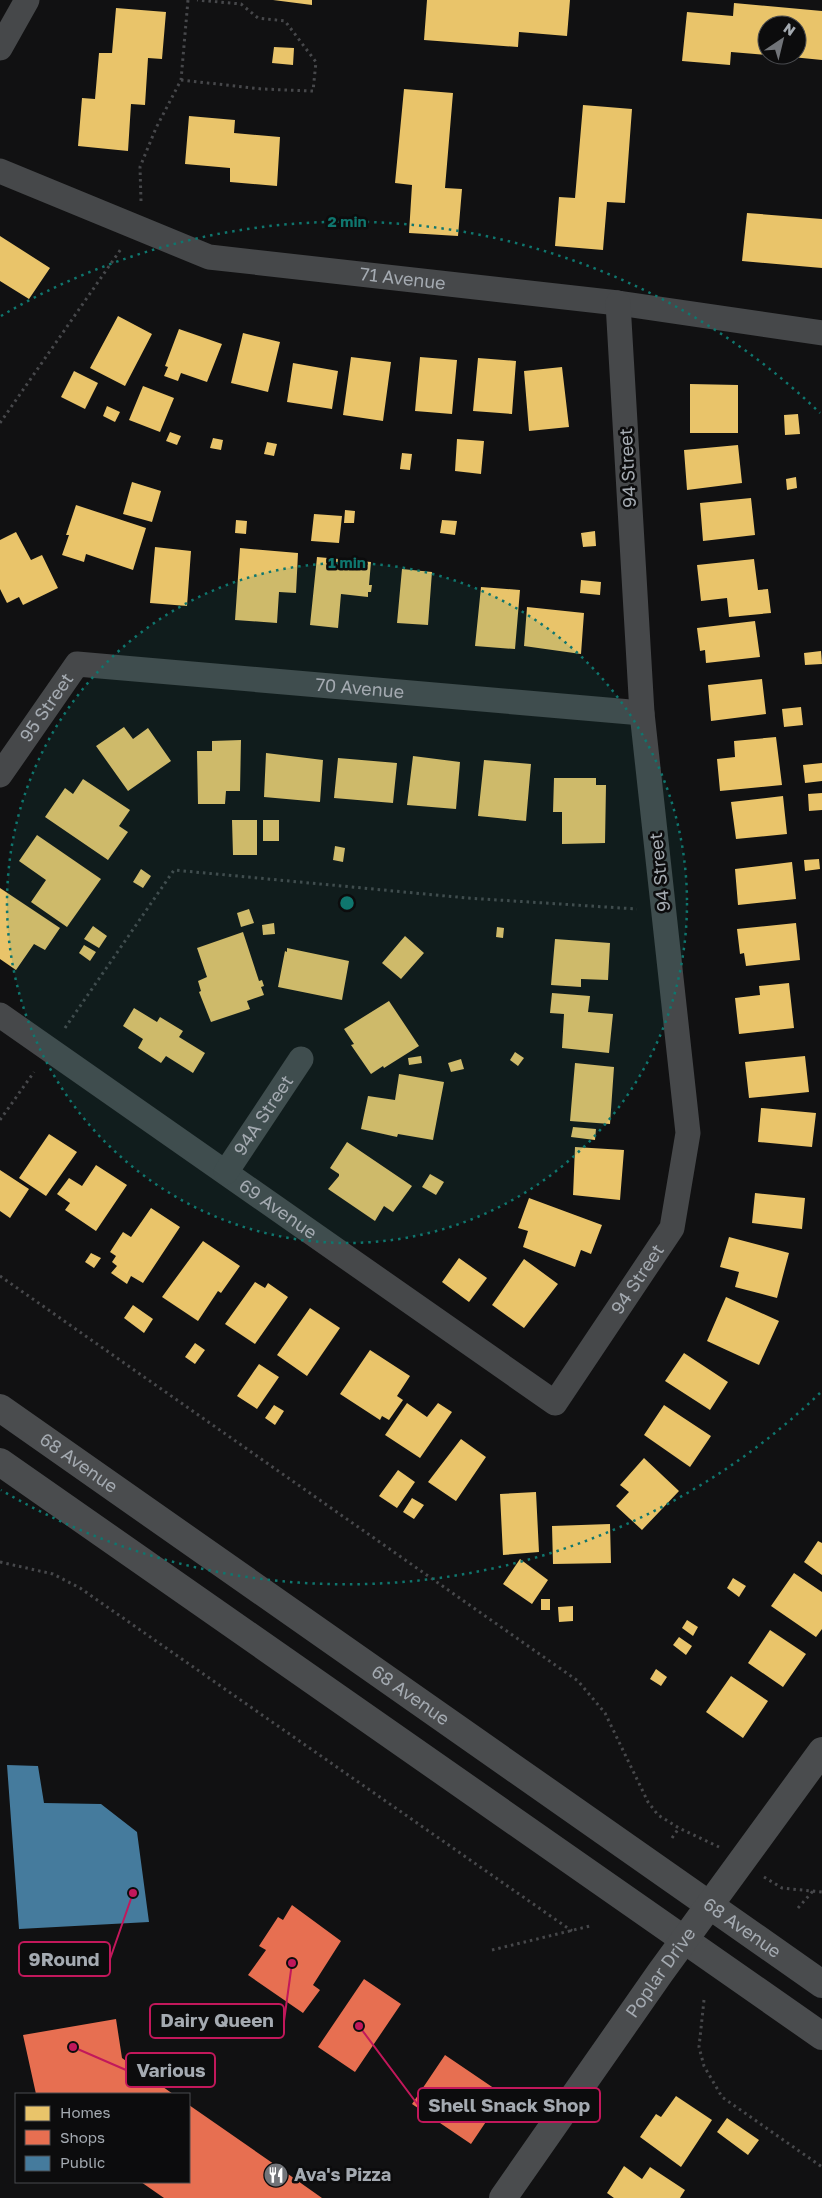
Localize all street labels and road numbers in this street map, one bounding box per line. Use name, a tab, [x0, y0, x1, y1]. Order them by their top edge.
street label: 71 Avenue	[359, 262, 447, 294]
street label: 94 Street	[614, 428, 640, 508]
street label: 95 Street	[14, 668, 78, 746]
street label: 70 Avenue	[315, 673, 405, 702]
street label: 94 Street	[644, 831, 674, 913]
street label: 94A Street	[228, 1070, 297, 1159]
street label: 69 Avenue	[235, 1174, 322, 1243]
street label: 94 Street	[606, 1239, 668, 1318]
street label: 68 Avenue	[36, 1427, 122, 1497]
street label: 68 Avenue	[368, 1660, 454, 1730]
street label: 68 Avenue	[699, 1892, 786, 1962]
street label: Poplar Drive	[620, 1923, 700, 2022]

